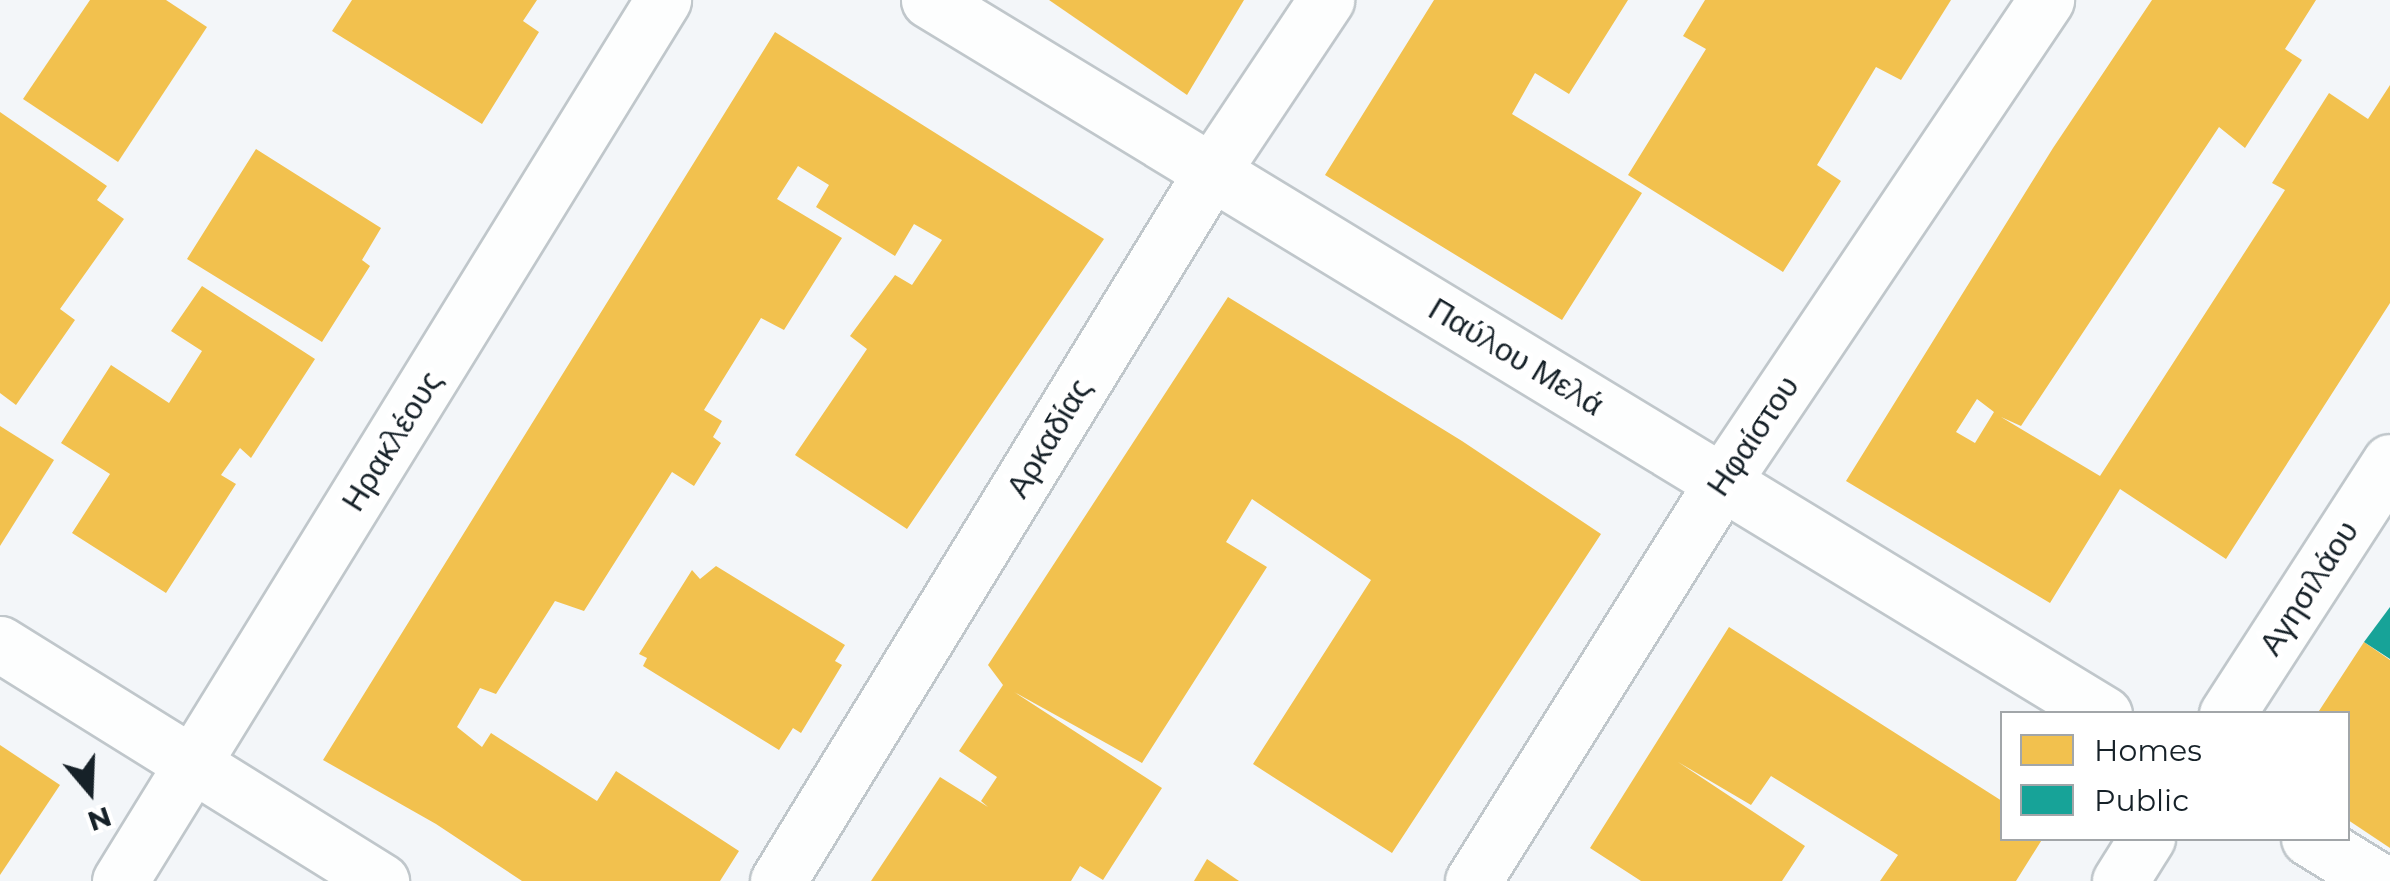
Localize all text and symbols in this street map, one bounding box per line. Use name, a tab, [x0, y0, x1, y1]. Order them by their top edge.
street label: Παύλου Μελά	[1422, 290, 1610, 424]
street label: Ηρακλέους	[334, 364, 450, 518]
street label: Ηφαίστου	[1699, 369, 1807, 503]
street label: Αρκαδίας	[998, 371, 1100, 505]
street label: Αγησιλάου	[2251, 514, 2367, 662]
legend	[2000, 711, 2350, 841]
text: Homes	[2094, 732, 2202, 769]
north arrow	[40, 741, 140, 841]
text: Public	[2094, 782, 2189, 819]
text: N	[84, 800, 116, 839]

